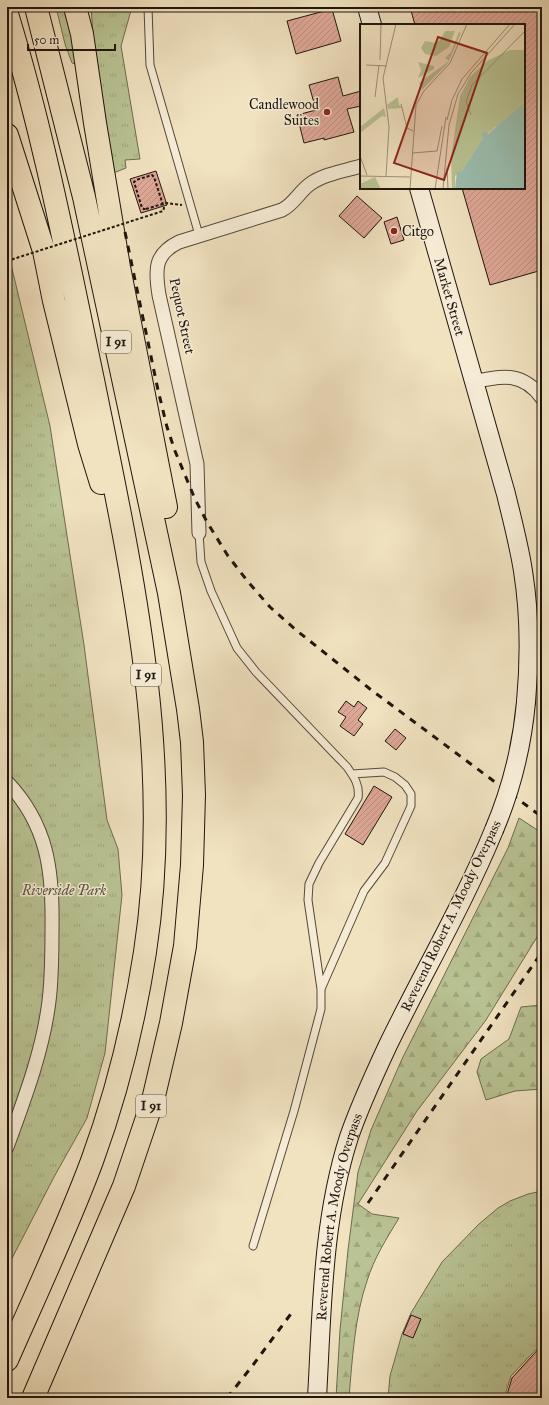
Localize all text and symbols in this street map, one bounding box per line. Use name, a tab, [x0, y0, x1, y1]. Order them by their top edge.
inset map	[360, 24, 525, 189]
scale bar	[28, 26, 115, 52]
text: 50 m	[34, 33, 59, 47]
place label: Candlewood Suites	[249, 96, 319, 129]
marker: Candlewood Suites	[322, 107, 332, 117]
place label: Citgo	[402, 223, 434, 240]
marker: Citgo	[389, 226, 399, 236]
street label: Market Street	[431, 256, 469, 338]
street label: Pequot Street	[165, 276, 198, 356]
road number: I 91	[101, 331, 131, 353]
road number: I 91	[131, 664, 161, 686]
street label: Reverend Robert A. Moody Overpass	[397, 817, 505, 1015]
park label: Riverside Park	[21, 882, 107, 899]
road number: I 91	[136, 1095, 166, 1117]
street label: Reverend Robert A. Moody Overpass	[312, 1111, 366, 1321]

